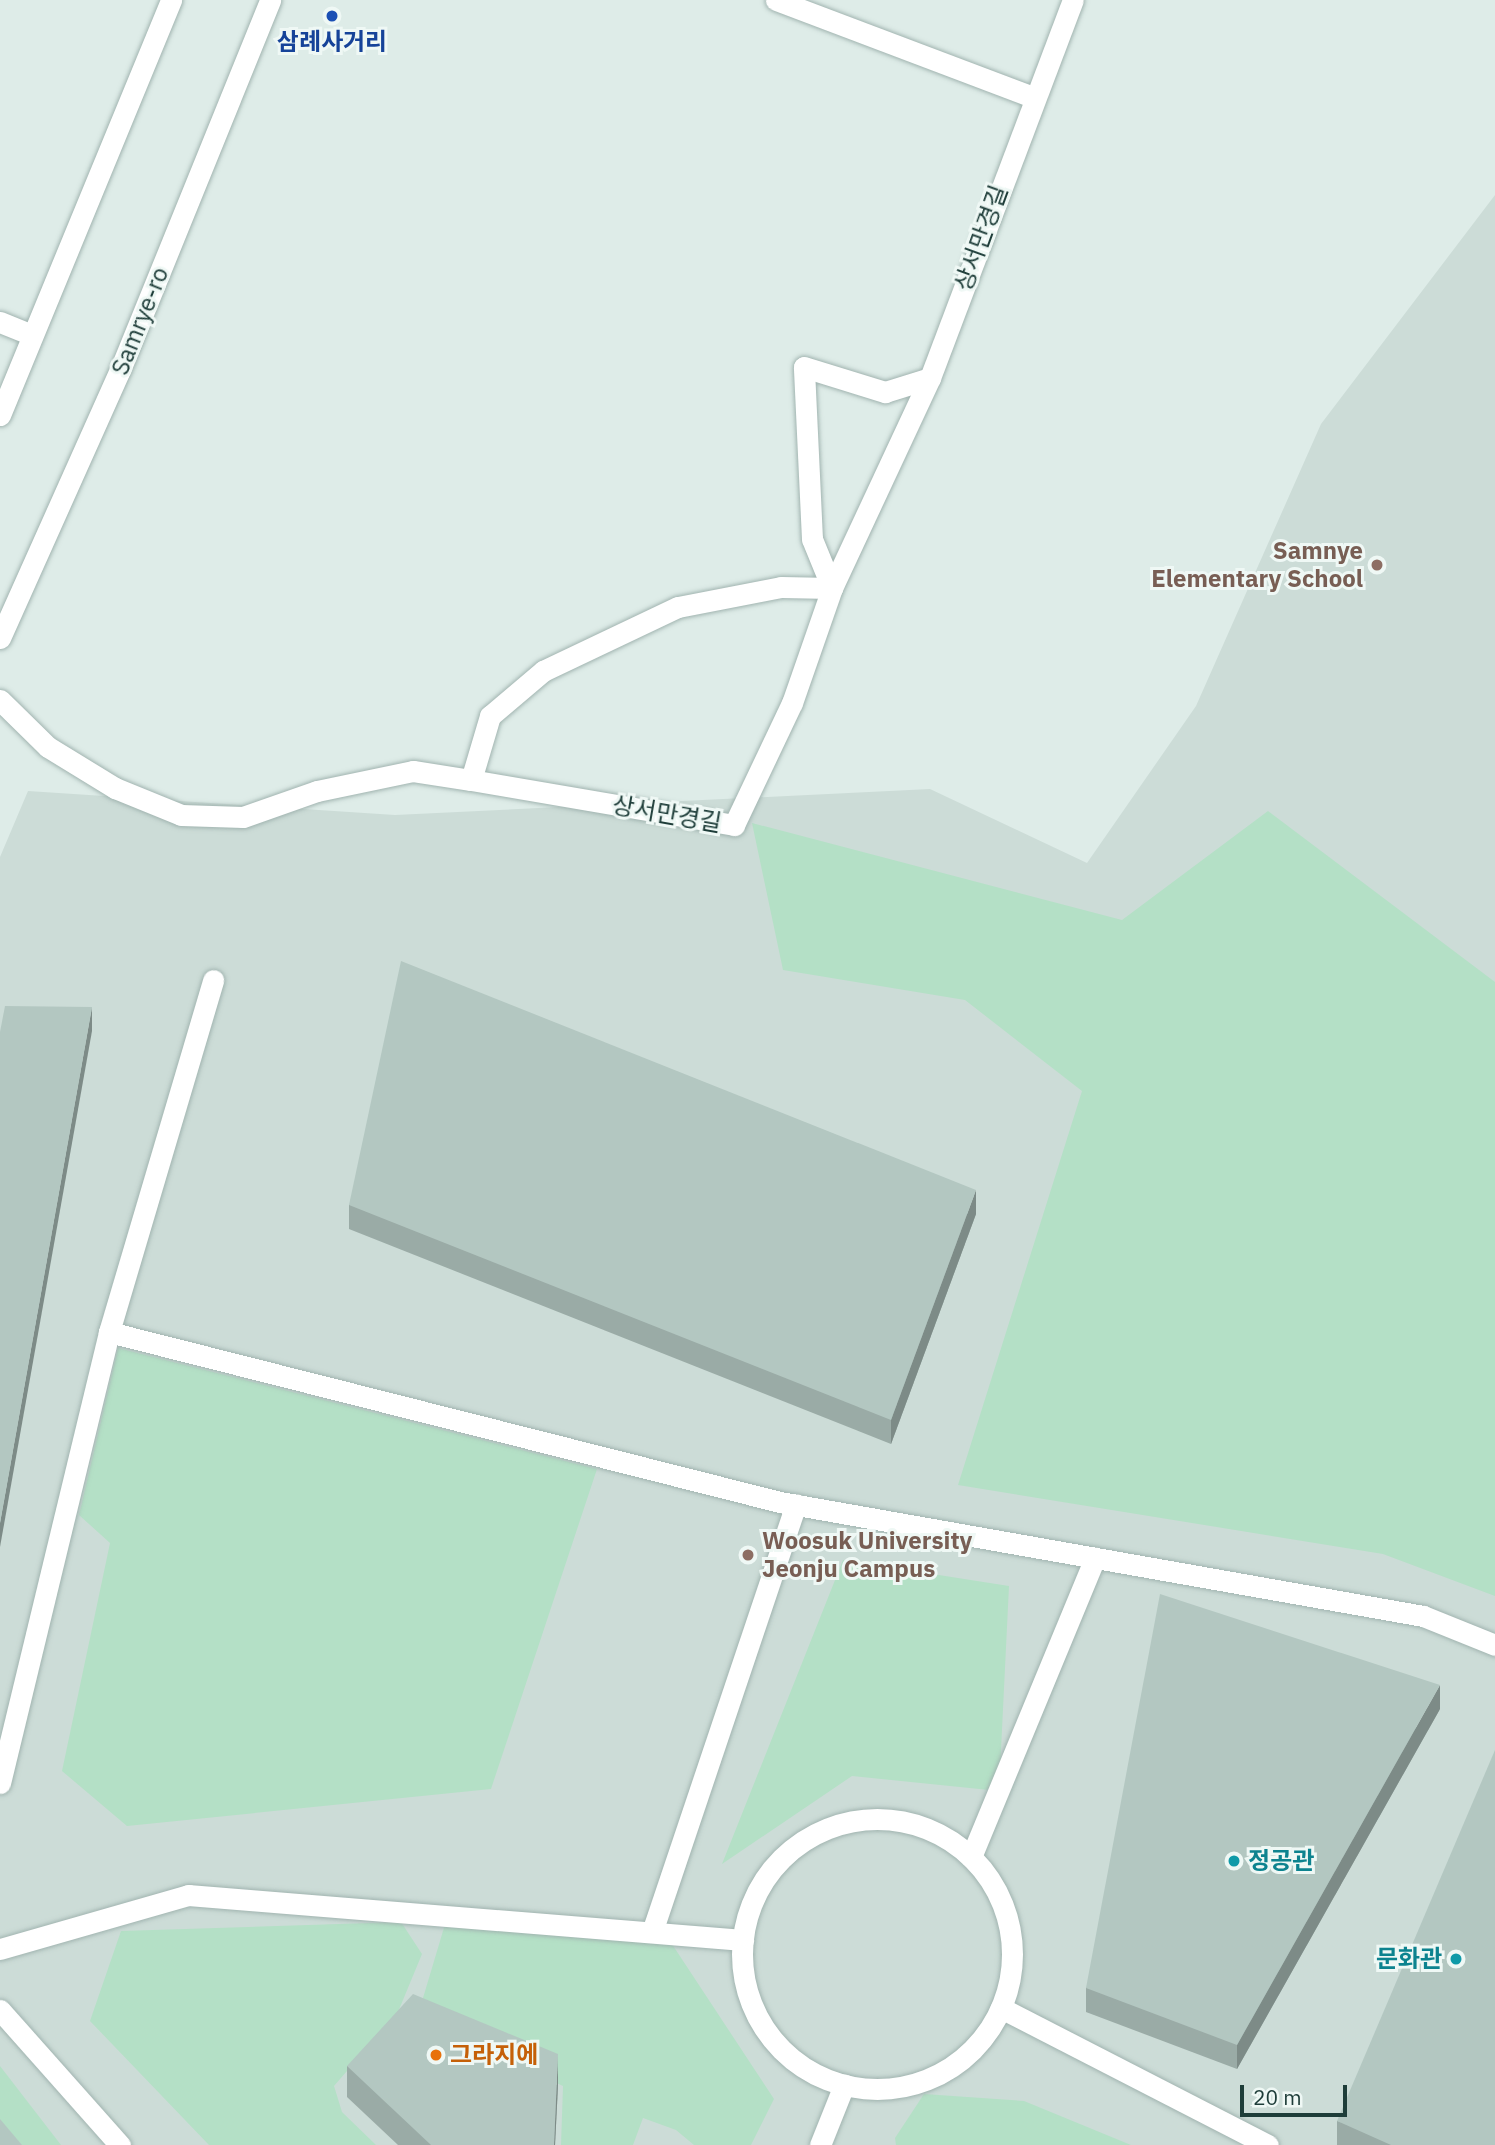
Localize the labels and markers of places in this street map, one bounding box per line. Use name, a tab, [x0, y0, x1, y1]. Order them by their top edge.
marker: 삼례사거리	[324, 8, 340, 24]
place label: 삼례사거리	[277, 28, 387, 56]
place label: Samnye Elementary School	[1151, 537, 1363, 593]
marker: Samnye Elementary School	[1369, 557, 1385, 573]
place label: Woosuk University Jeonju Campus	[762, 1527, 972, 1583]
marker: Woosuk University Jeonju Campus	[740, 1547, 756, 1563]
place label: 정공관	[1248, 1847, 1314, 1875]
marker: 정공관	[1226, 1853, 1242, 1869]
place label: 문화관	[1376, 1945, 1442, 1973]
marker: 문화관	[1448, 1951, 1464, 1967]
place label: 그라지에	[450, 2041, 538, 2069]
marker: 그라지에	[428, 2047, 444, 2063]

